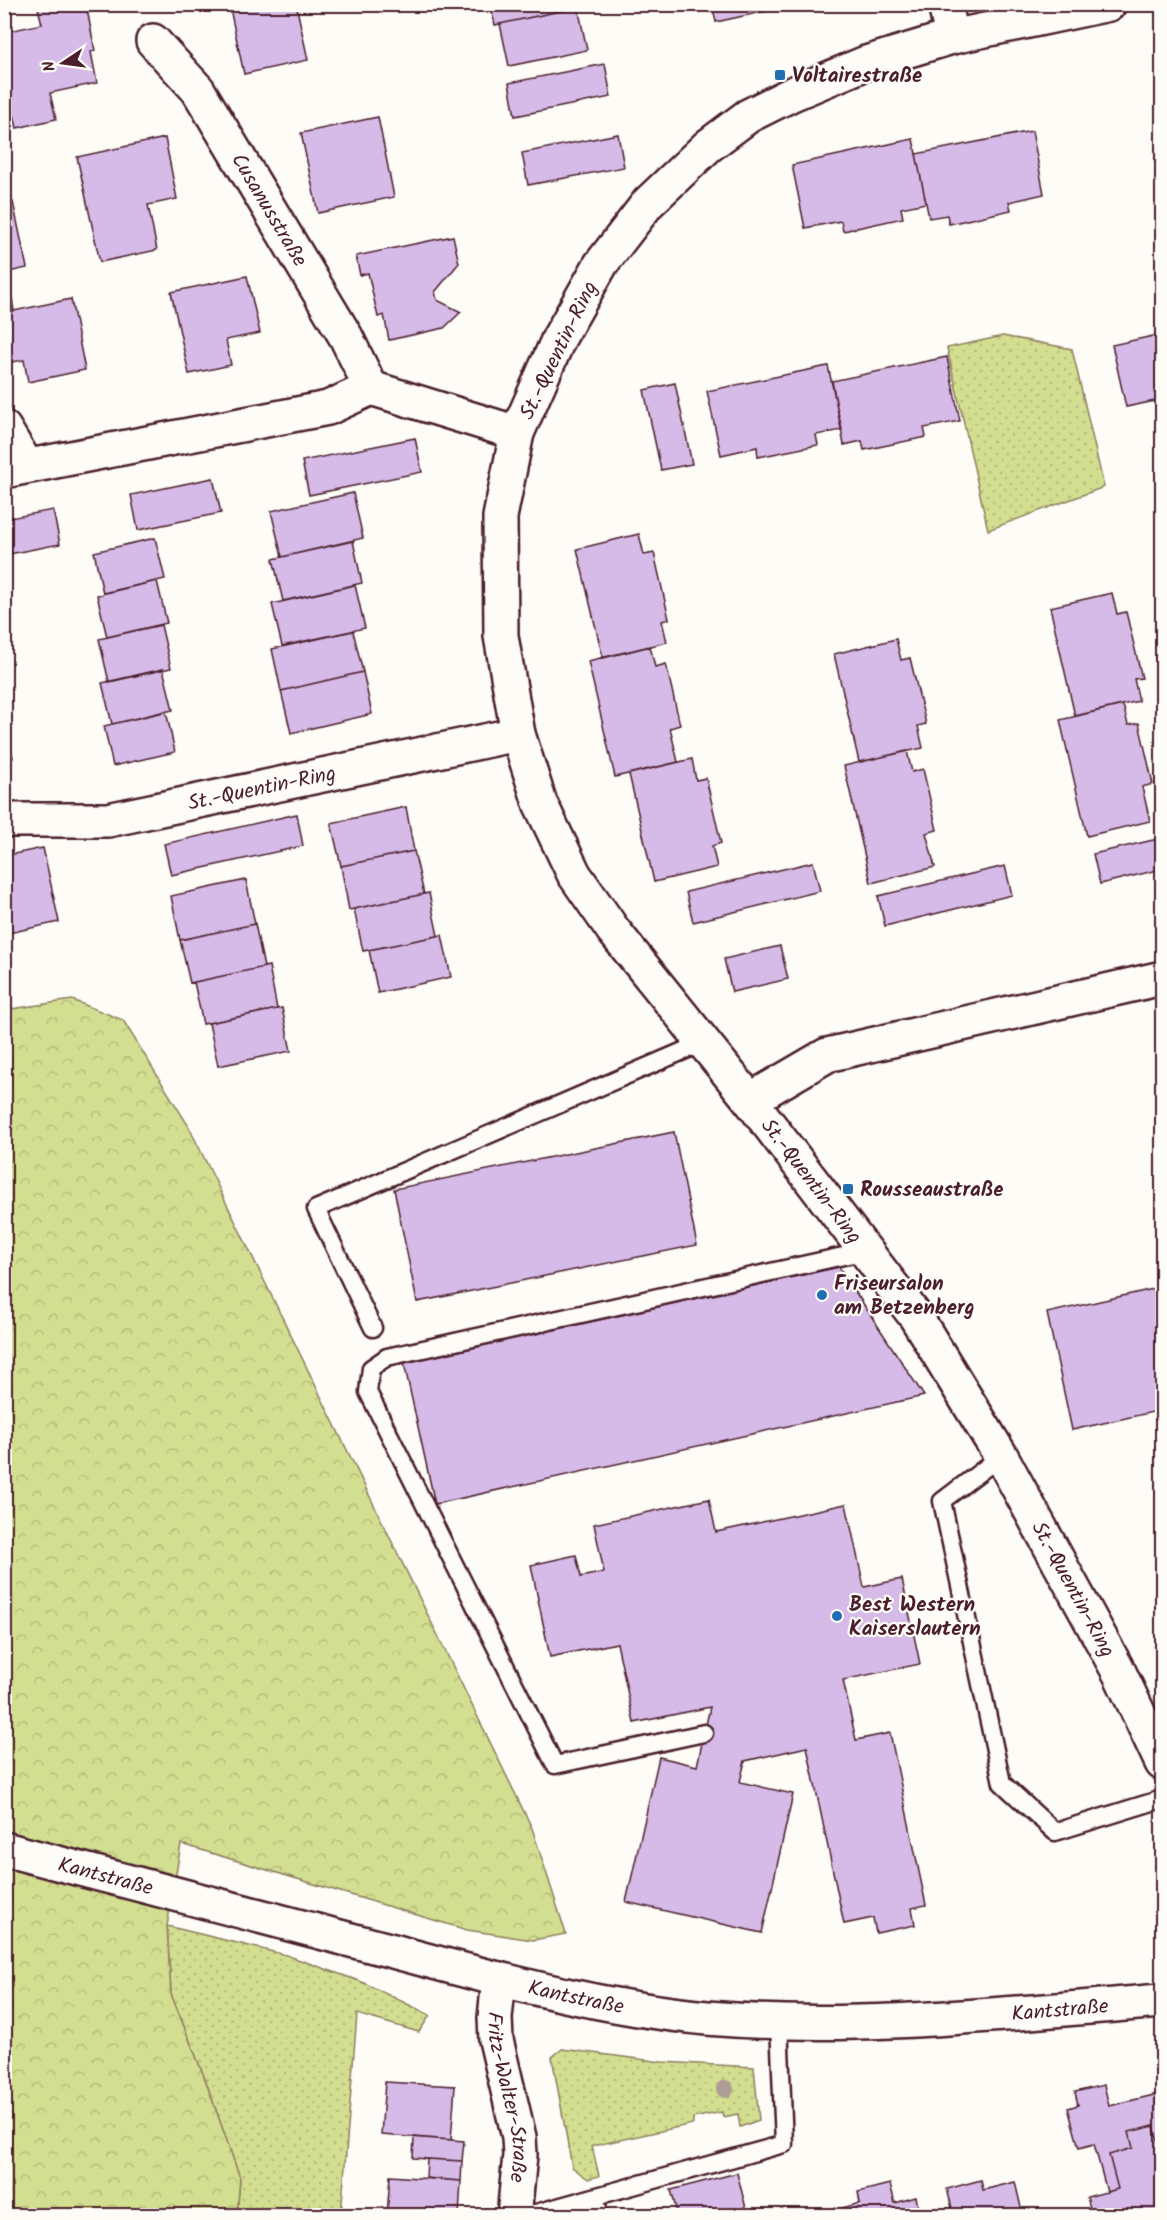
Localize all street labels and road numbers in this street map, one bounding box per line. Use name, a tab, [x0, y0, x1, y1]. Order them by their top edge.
street label: Cusanusstraße	[221, 147, 316, 274]
street label: St.-Quentin-Ring	[512, 276, 607, 426]
street label: St.-Quentin-Ring	[185, 758, 339, 821]
street label: St.-Quentin-Ring	[752, 1112, 869, 1252]
street label: St.-Quentin-Ring	[1022, 1516, 1123, 1664]
street label: Kantstraße	[54, 1849, 157, 1906]
street label: Kantstraße	[524, 1972, 627, 2024]
street label: Kantstraße	[1010, 1990, 1110, 2032]
street label: Fritz-Walter-Straße	[476, 2010, 535, 2185]

